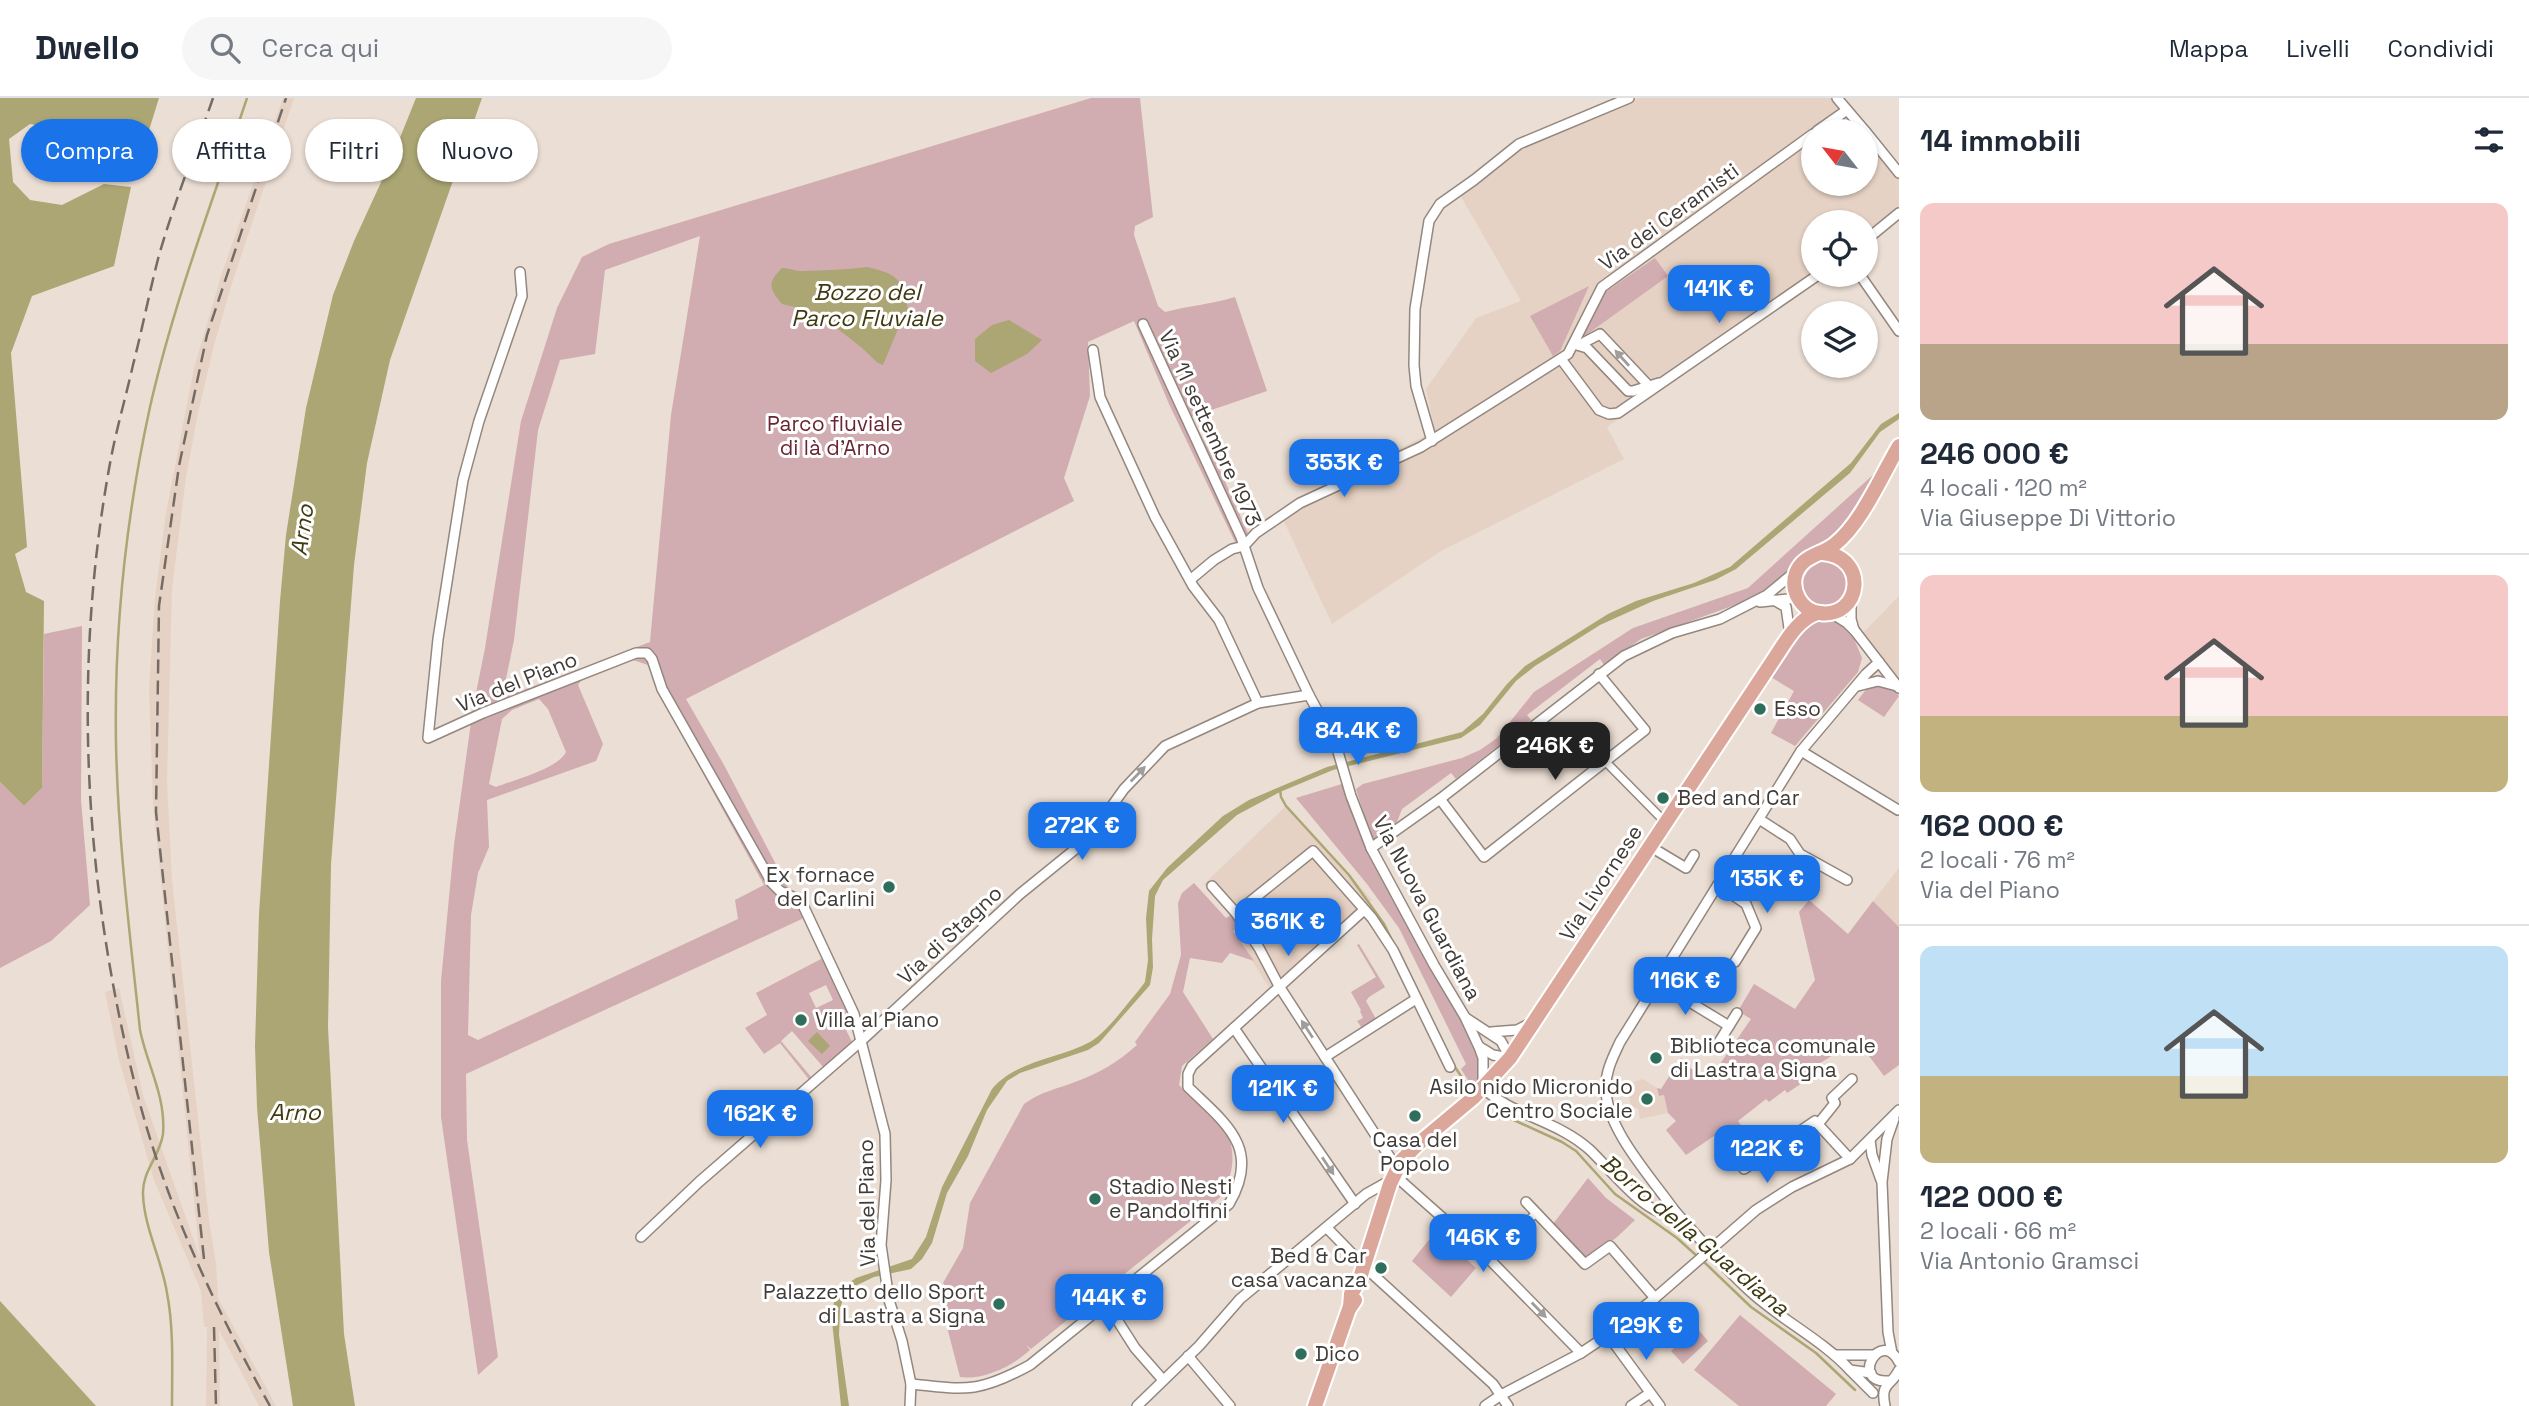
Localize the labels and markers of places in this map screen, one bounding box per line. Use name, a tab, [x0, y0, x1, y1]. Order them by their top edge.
pin: 141K €	[1662, 266, 1776, 325]
pin: 353K €	[1287, 440, 1401, 499]
place label: Esso	[1774, 695, 1821, 722]
marker: Esso	[1752, 701, 1768, 717]
pin: 84.4K €	[1293, 708, 1423, 767]
pin: 246K €	[1498, 722, 1612, 782]
place label: Bed and Car	[1677, 784, 1800, 811]
marker: Bed and Car	[1655, 790, 1671, 806]
pin: 272K €	[1025, 802, 1139, 862]
pin: 135K €	[1710, 856, 1824, 915]
place label: Ex fornace del Carlini	[766, 861, 875, 912]
marker: Ex fornace del Carlini	[881, 879, 897, 895]
pin: 361K €	[1231, 898, 1345, 958]
pin: 116K €	[1628, 958, 1742, 1017]
place label: Villa al Piano	[815, 1006, 939, 1033]
marker: Villa al Piano	[793, 1012, 809, 1028]
place label: Biblioteca comunale di Lastra a Signa	[1670, 1032, 1876, 1083]
marker: Biblioteca comunale di Lastra a Signa	[1648, 1050, 1664, 1066]
pin: 121K €	[1226, 1066, 1340, 1125]
place label: Asilo nido Micronido Centro Sociale	[1429, 1073, 1633, 1124]
pin: 162K €	[703, 1090, 817, 1150]
marker: Asilo nido Micronido Centro Sociale	[1639, 1091, 1655, 1107]
marker: Casa del Popolo	[1407, 1108, 1423, 1124]
place label: Casa del Popolo	[1372, 1126, 1458, 1177]
pin: 122K €	[1710, 1126, 1824, 1185]
place label: Stadio Nesti e Pandolfini	[1109, 1173, 1232, 1224]
marker: Stadio Nesti e Pandolfini	[1087, 1191, 1103, 1207]
pin: 146K €	[1426, 1214, 1540, 1274]
place label: Bed & Car casa vacanza	[1231, 1242, 1367, 1293]
marker: Bed & Car casa vacanza	[1373, 1260, 1389, 1276]
pin: 144K €	[1052, 1274, 1166, 1334]
place label: Palazzetto dello Sport di Lastra a Signa	[763, 1278, 985, 1329]
marker: Palazzetto dello Sport di Lastra a Signa	[991, 1296, 1007, 1312]
pin: 129K €	[1589, 1302, 1703, 1362]
place label: Dico	[1315, 1340, 1360, 1367]
marker: Dico	[1293, 1346, 1309, 1362]

